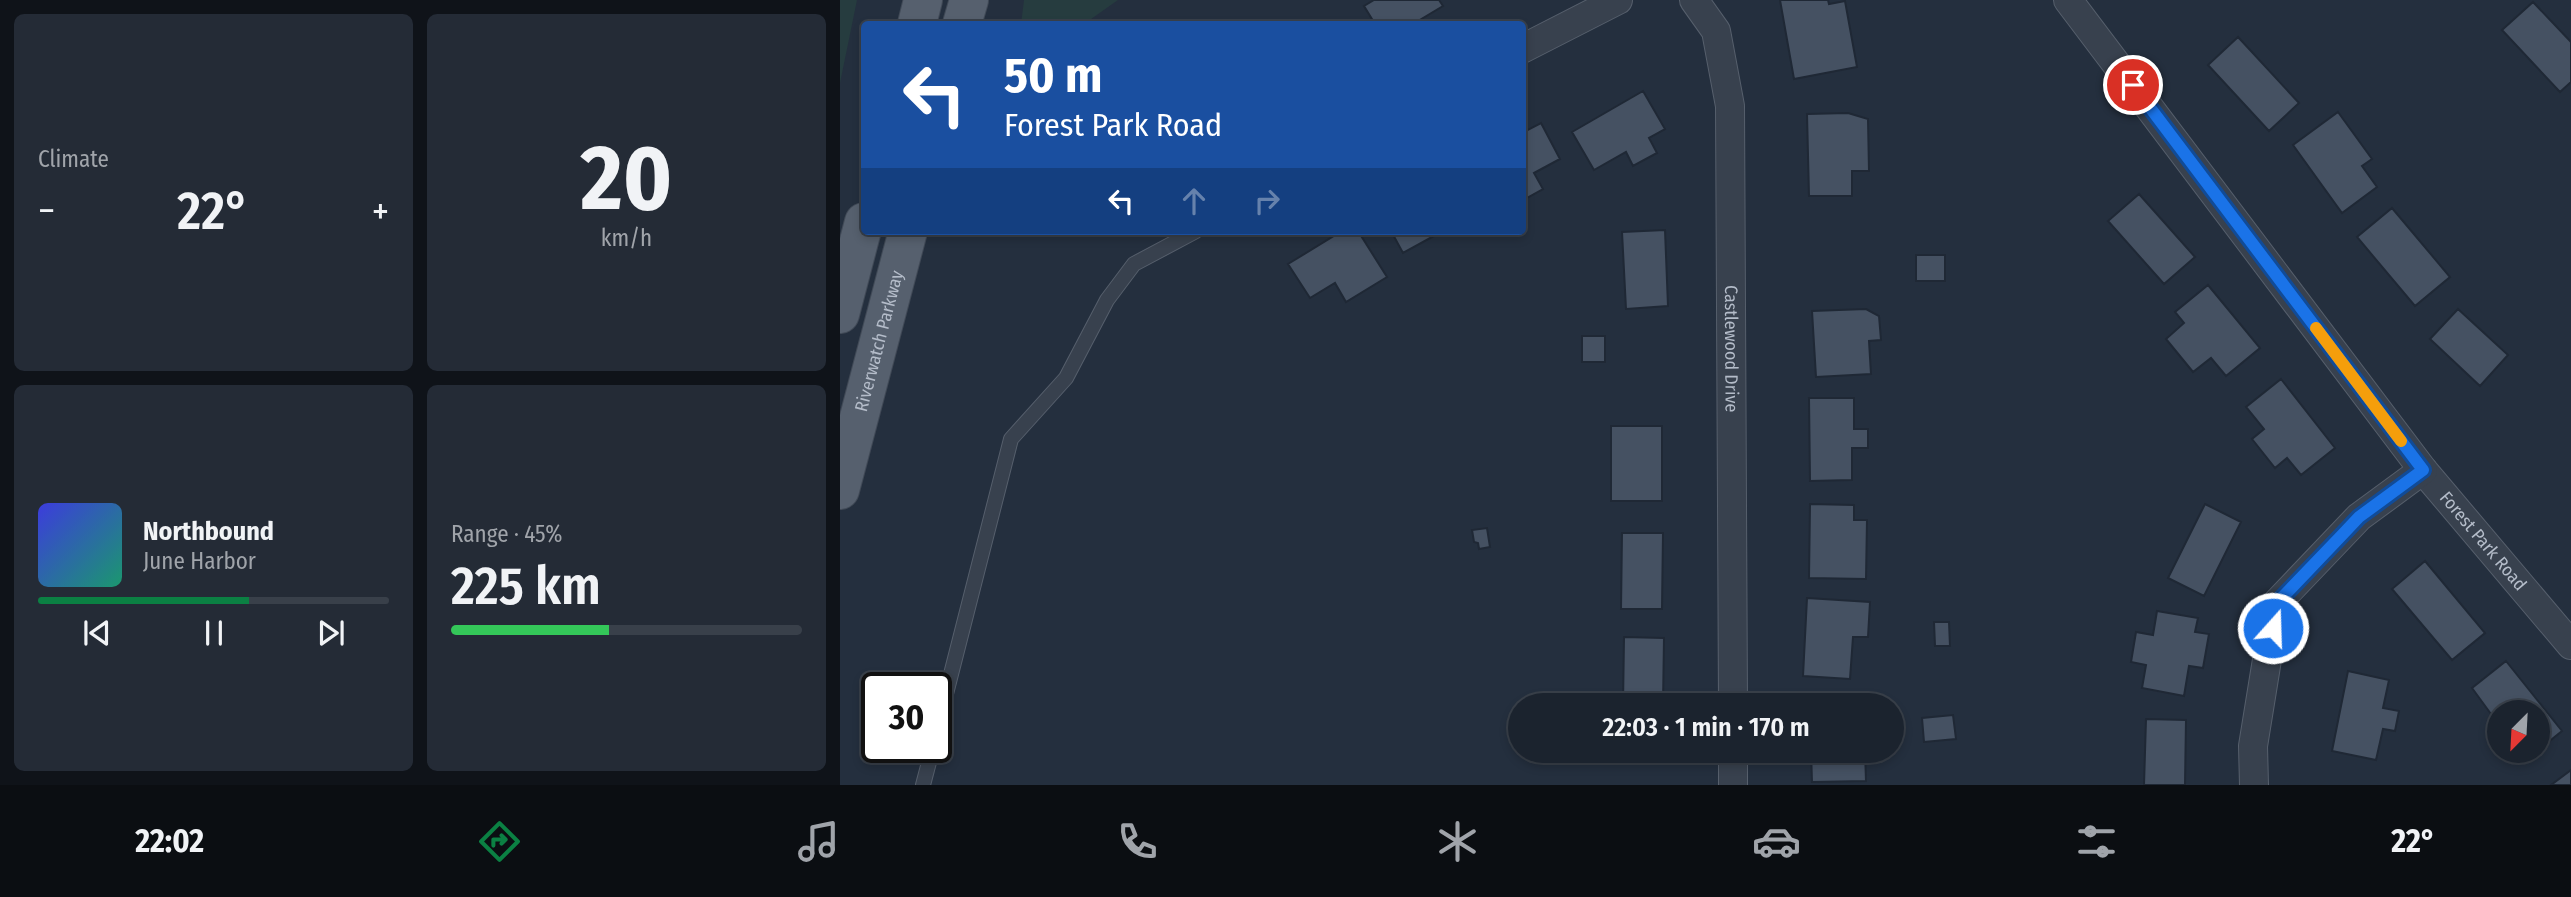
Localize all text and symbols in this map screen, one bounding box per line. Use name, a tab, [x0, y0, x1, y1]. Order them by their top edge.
text: 50 m	[1004, 46, 1102, 105]
icon: left	[889, 49, 980, 140]
pin	[2103, 55, 2163, 115]
icon: arrive	[2114, 66, 2152, 104]
text: Forest Park Road	[1004, 106, 1222, 144]
text: 20	[581, 124, 672, 233]
text: Climate	[38, 145, 109, 173]
text: 22°	[177, 180, 249, 243]
icon: left	[1102, 182, 1140, 220]
icon: ahead	[1175, 182, 1213, 220]
icon: right	[1248, 182, 1286, 220]
text: −	[38, 188, 55, 234]
text: +	[372, 188, 389, 234]
text: km/h	[601, 224, 652, 252]
street label: Riverwatch Parkway	[850, 268, 908, 414]
street label: Castlewood Drive	[1720, 285, 1743, 413]
street label: Forest Park Road	[2435, 487, 2531, 595]
text: Northbound	[143, 516, 274, 547]
text: Range · 45%	[451, 520, 562, 548]
text: June Harbor	[143, 547, 256, 575]
text: 225 km	[451, 555, 601, 618]
position arrow	[2236, 591, 2310, 665]
icon: previous	[78, 614, 116, 652]
icon: pause	[195, 614, 233, 652]
icon: next	[312, 614, 350, 652]
speed limit sign: 30	[861, 672, 952, 763]
north arrow	[2487, 700, 2550, 763]
map controls	[2487, 700, 2550, 763]
text: 22:03 · 1 min · 170 m	[1602, 712, 1810, 743]
icon: directions	[475, 817, 524, 866]
icon: music	[794, 817, 843, 866]
icon: phone	[1113, 817, 1162, 866]
icon: climate	[1433, 817, 1482, 866]
icon: car	[1752, 817, 1801, 866]
icon: filters	[2072, 817, 2121, 866]
text: 22:02	[135, 822, 204, 860]
text: 22°	[2391, 822, 2436, 860]

